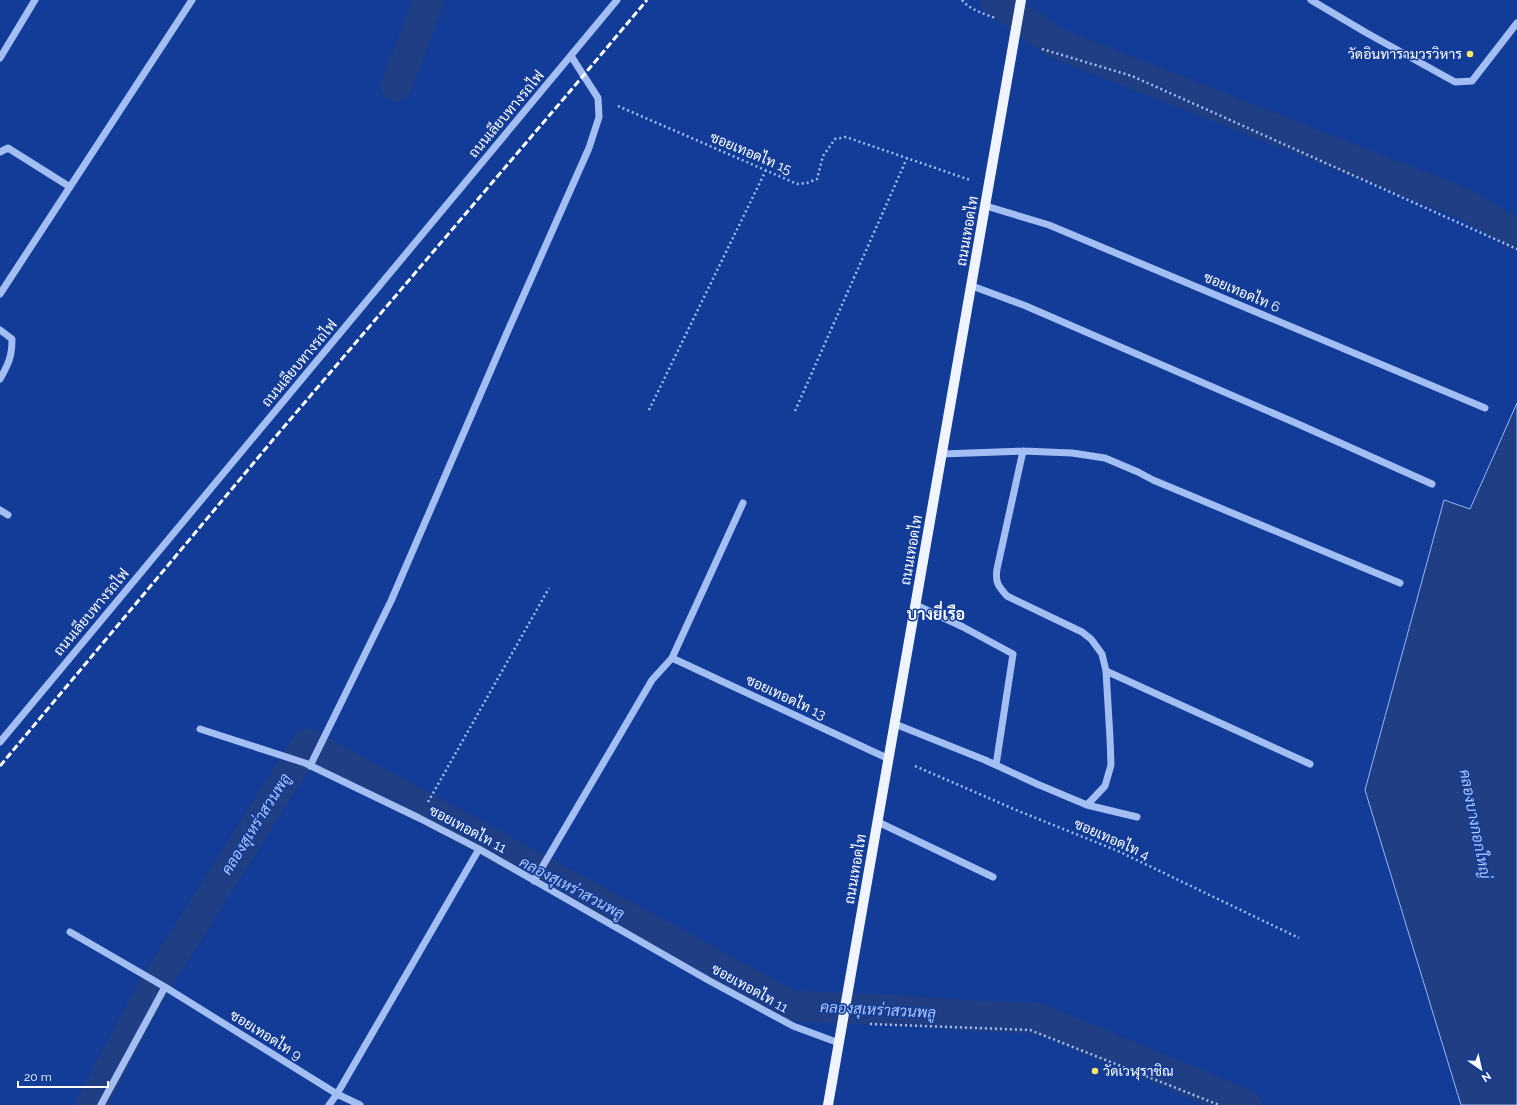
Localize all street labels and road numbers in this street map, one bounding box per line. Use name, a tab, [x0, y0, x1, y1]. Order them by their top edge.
street label: ถนนเลียบทางรถไฟ	[464, 67, 547, 161]
street label: ซอยเทอดไท 15	[708, 129, 794, 177]
street label: ถนนเทอดไท	[953, 195, 981, 267]
street label: ซอยเทอดไท 6	[1201, 269, 1283, 315]
street label: ถนนเลียบทางรถไฟ	[257, 316, 340, 410]
street label: ถนนเทอดไท	[897, 514, 925, 586]
street label: ถนนเลียบทางรถไฟ	[49, 565, 132, 659]
street label: ซอยเทอดไท 13	[743, 671, 829, 723]
street label: ซอยเทอดไท 11	[427, 802, 509, 856]
street label: ซอยเทอดไท 4	[1072, 815, 1152, 863]
street label: ถนนเทอดไท	[841, 833, 869, 905]
street label: ซอยเทอดไท 11	[709, 960, 791, 1016]
street label: ซอยเทอดไท 9	[227, 1007, 305, 1063]

